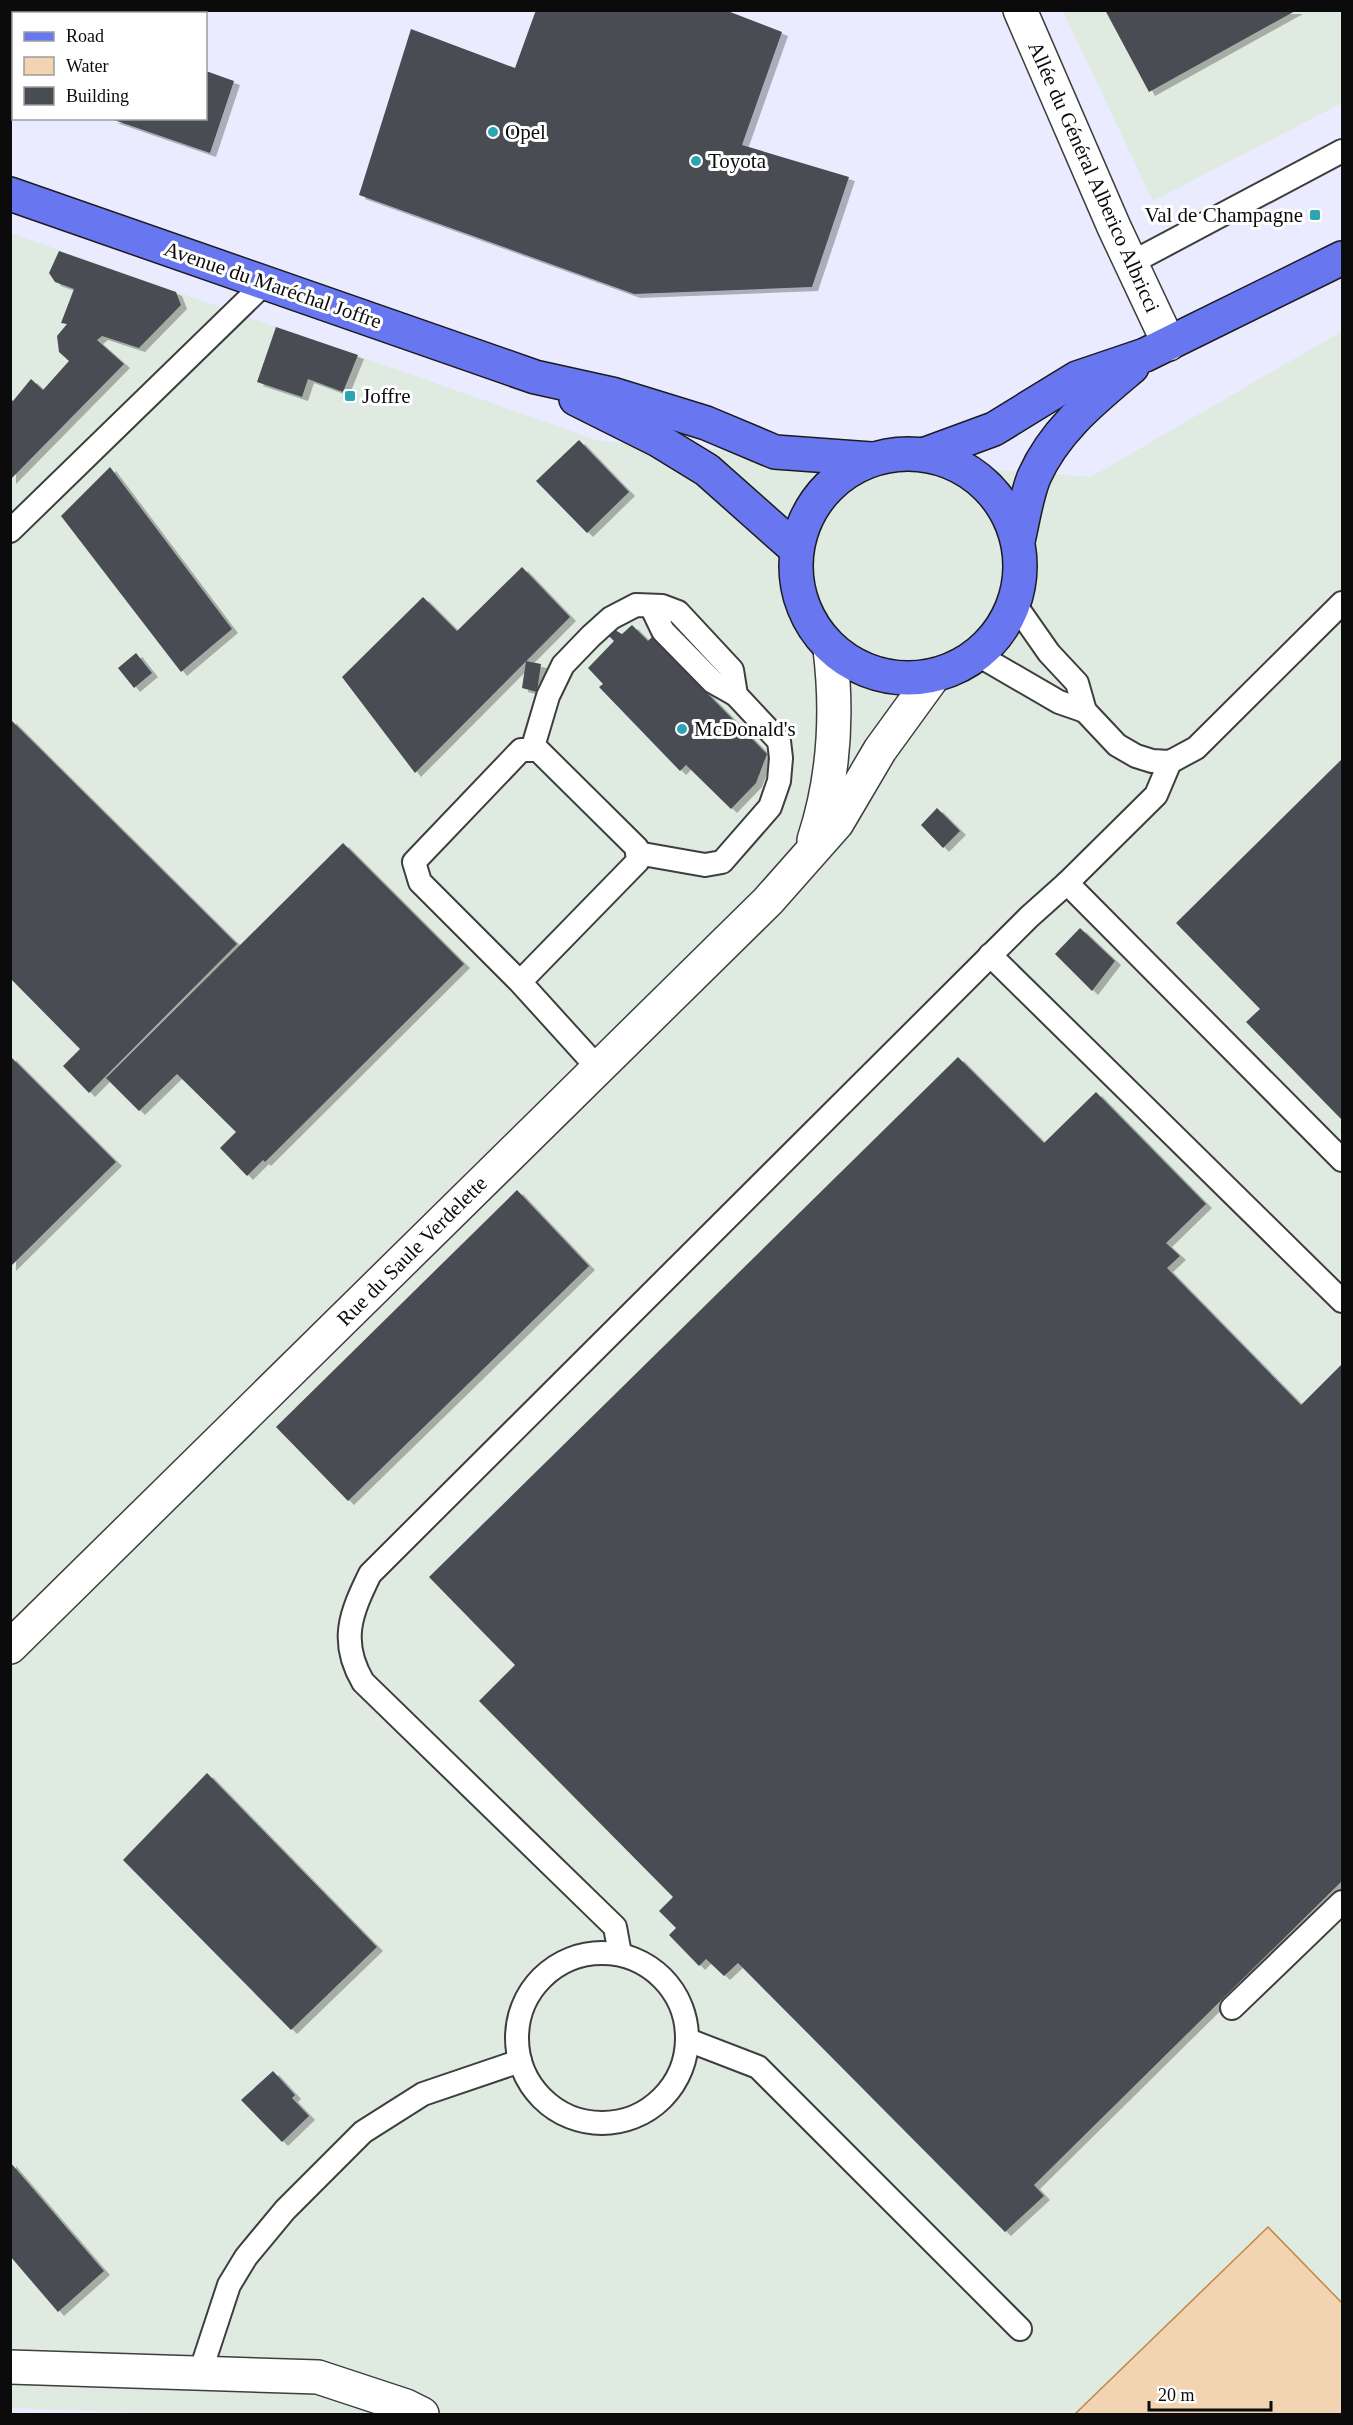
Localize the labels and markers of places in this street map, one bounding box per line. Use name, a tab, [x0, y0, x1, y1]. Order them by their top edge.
place label: Opel	[505, 120, 546, 144]
marker: Opel	[486, 125, 500, 139]
place label: Toyota	[708, 149, 767, 173]
marker: Toyota	[689, 154, 703, 168]
place label: Val de Champagne	[1144, 203, 1303, 227]
marker: Val de Champagne	[1308, 208, 1322, 222]
place label: Joffre	[362, 384, 411, 408]
marker: Joffre	[343, 389, 357, 403]
place label: McDonald's	[694, 717, 796, 741]
marker: McDonald's	[675, 722, 689, 736]

